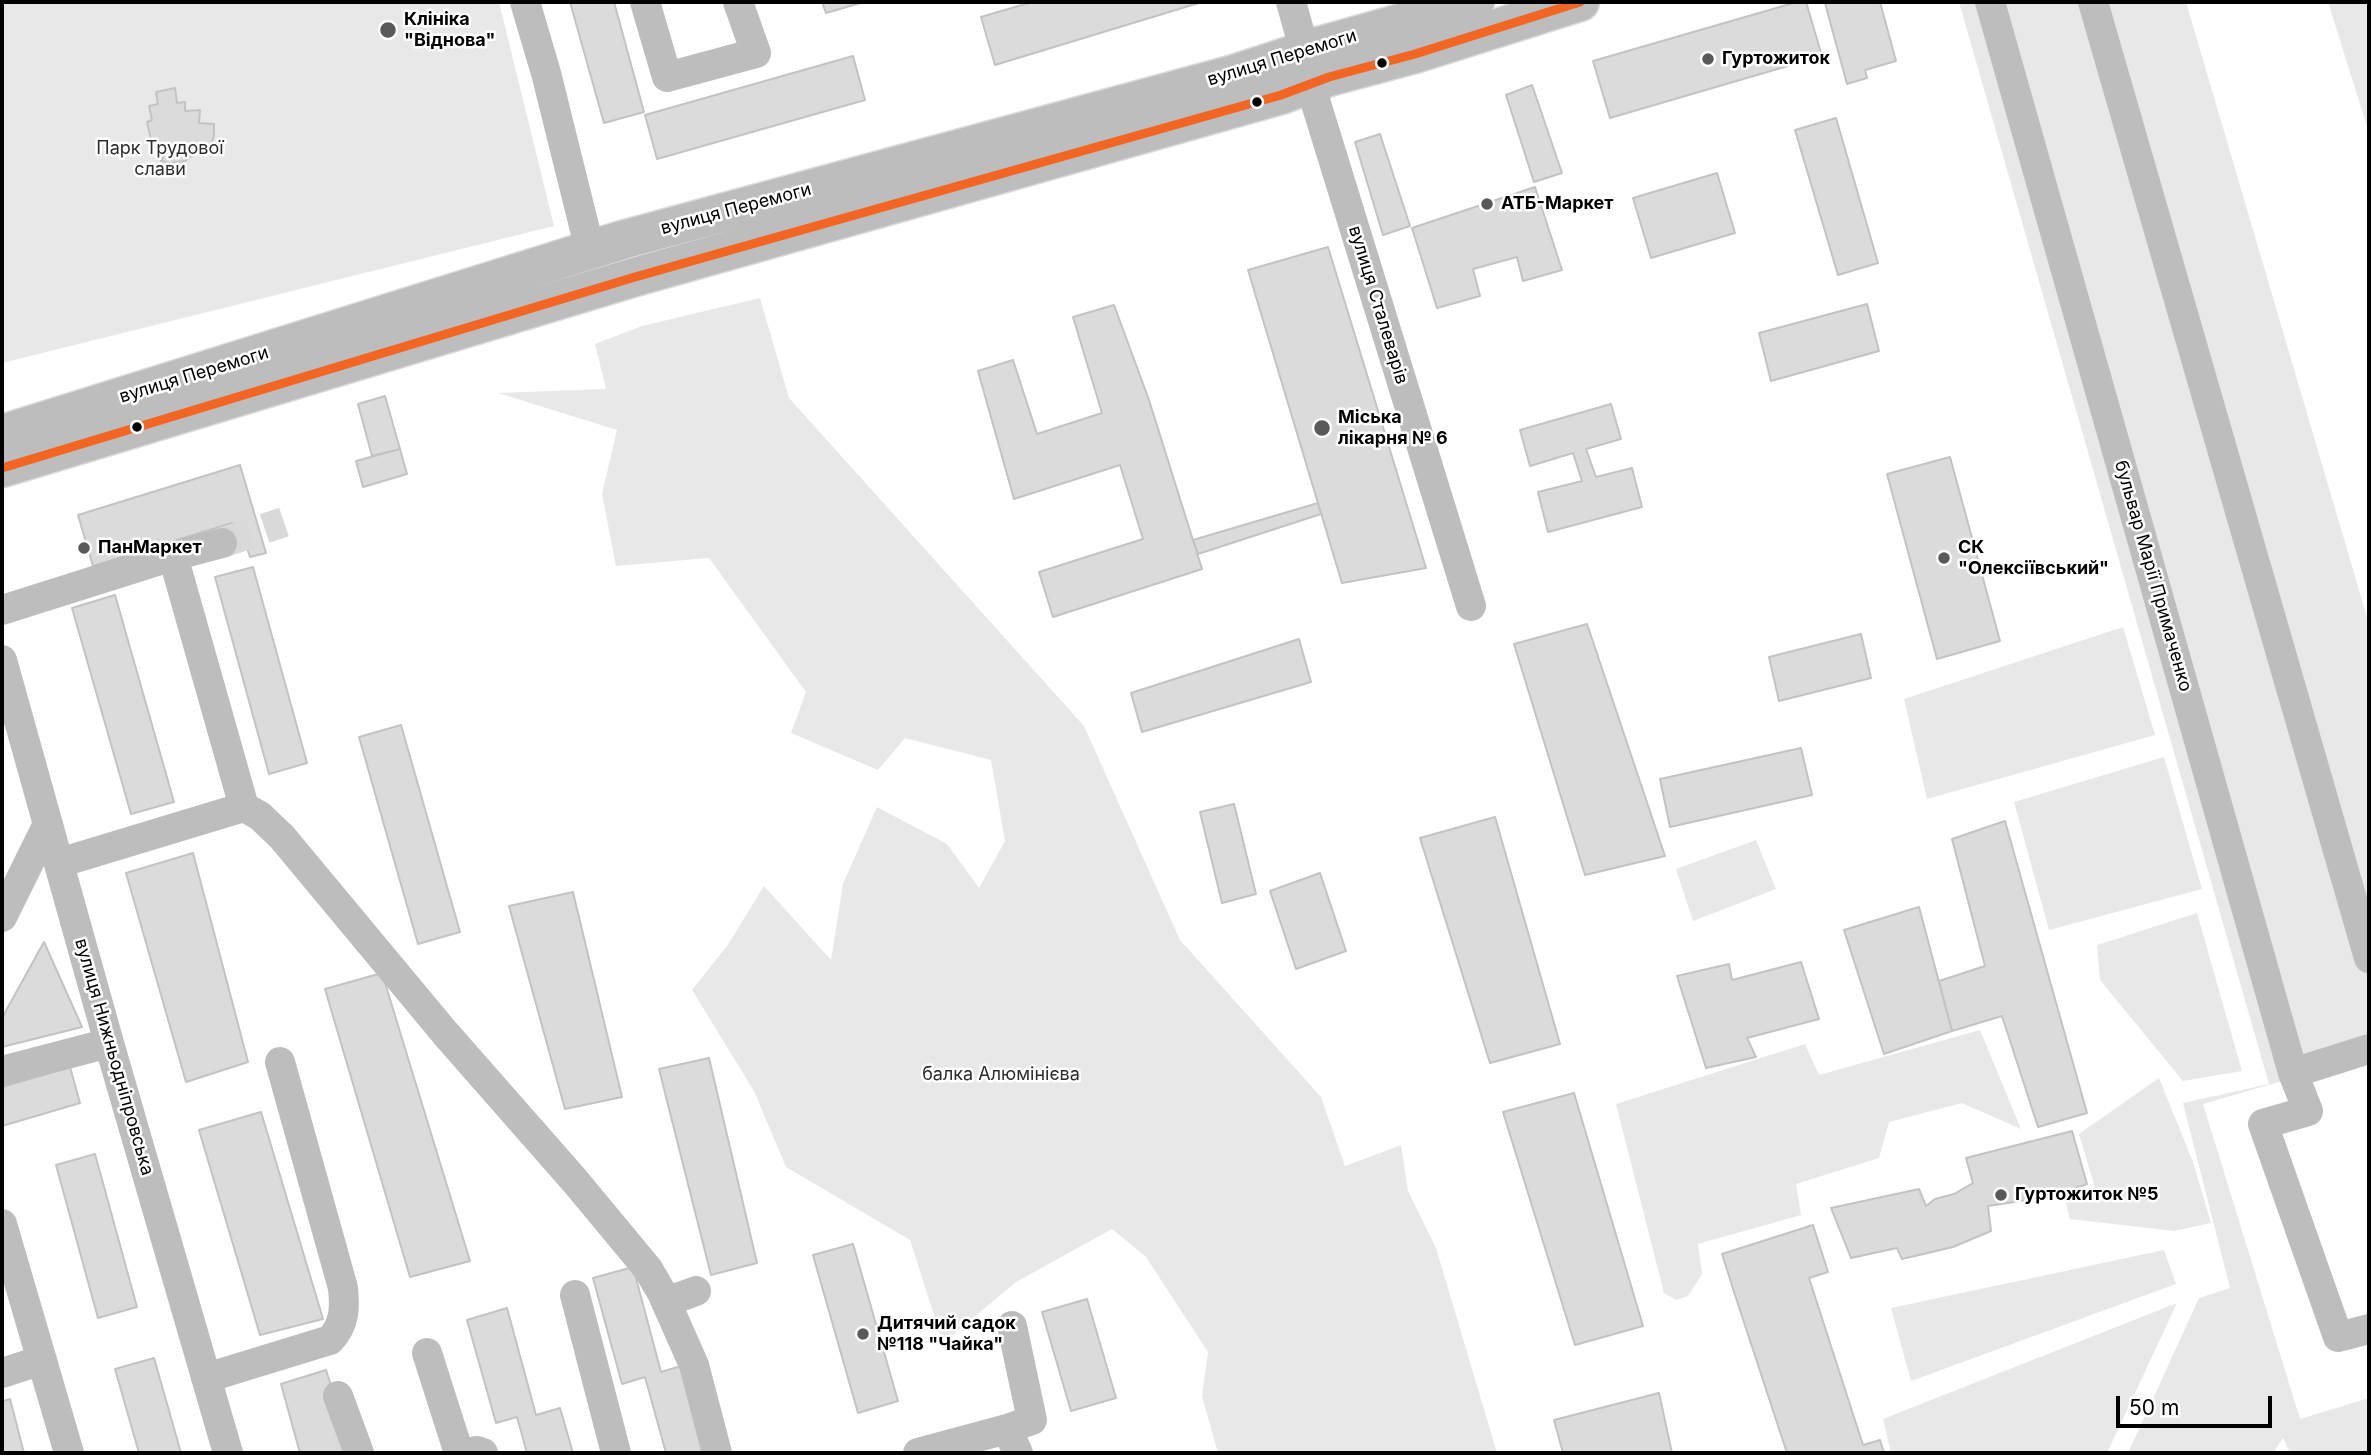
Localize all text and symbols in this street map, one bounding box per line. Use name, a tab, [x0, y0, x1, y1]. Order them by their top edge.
place label: Клініка "Віднова"	[404, 9, 495, 52]
marker: Клініка "Віднова"	[378, 20, 398, 40]
street label: вулиця Перемоги	[1205, 25, 1359, 91]
place label: Гуртожиток	[1722, 48, 1830, 70]
marker: Гуртожиток	[1700, 51, 1716, 67]
unlabelled marker	[1375, 56, 1389, 70]
unlabelled marker	[1250, 95, 1264, 109]
park label: Парк Трудової слави	[96, 138, 224, 180]
street label: вулиця Перемоги	[658, 179, 814, 239]
place label: АТБ-Маркет	[1501, 193, 1613, 215]
marker: АТБ-Маркет	[1479, 196, 1495, 212]
street label: вулиця Сталеварів	[1344, 223, 1412, 387]
street label: вулиця Перемоги	[117, 342, 271, 408]
place label: Мiська лiкарня № 6	[1338, 407, 1448, 450]
marker: Мiська лiкарня № 6	[1312, 418, 1332, 438]
unlabelled marker	[130, 420, 144, 434]
street label: бульвар Марії Примаченко	[2110, 458, 2196, 694]
place label: ПанМаркет	[98, 537, 202, 559]
place label: СК "Олексіївський"	[1958, 537, 2109, 580]
marker: ПанМаркет	[76, 540, 92, 556]
marker: СК "Олексіївський"	[1936, 550, 1952, 566]
street label: вулиця Нижньодніпровська	[70, 936, 158, 1178]
park label: балка Алюмінієва	[922, 1064, 1080, 1086]
place label: Гуртожиток №5	[2015, 1184, 2159, 1206]
marker: Гуртожиток №5	[1993, 1187, 2009, 1203]
place label: Дитячий садок №118 "Чайка"	[877, 1313, 1016, 1356]
marker: Дитячий садок №118 "Чайка"	[855, 1326, 871, 1342]
scale bar	[2119, 1382, 2275, 1426]
text: 50 m	[2129, 1395, 2179, 1420]

